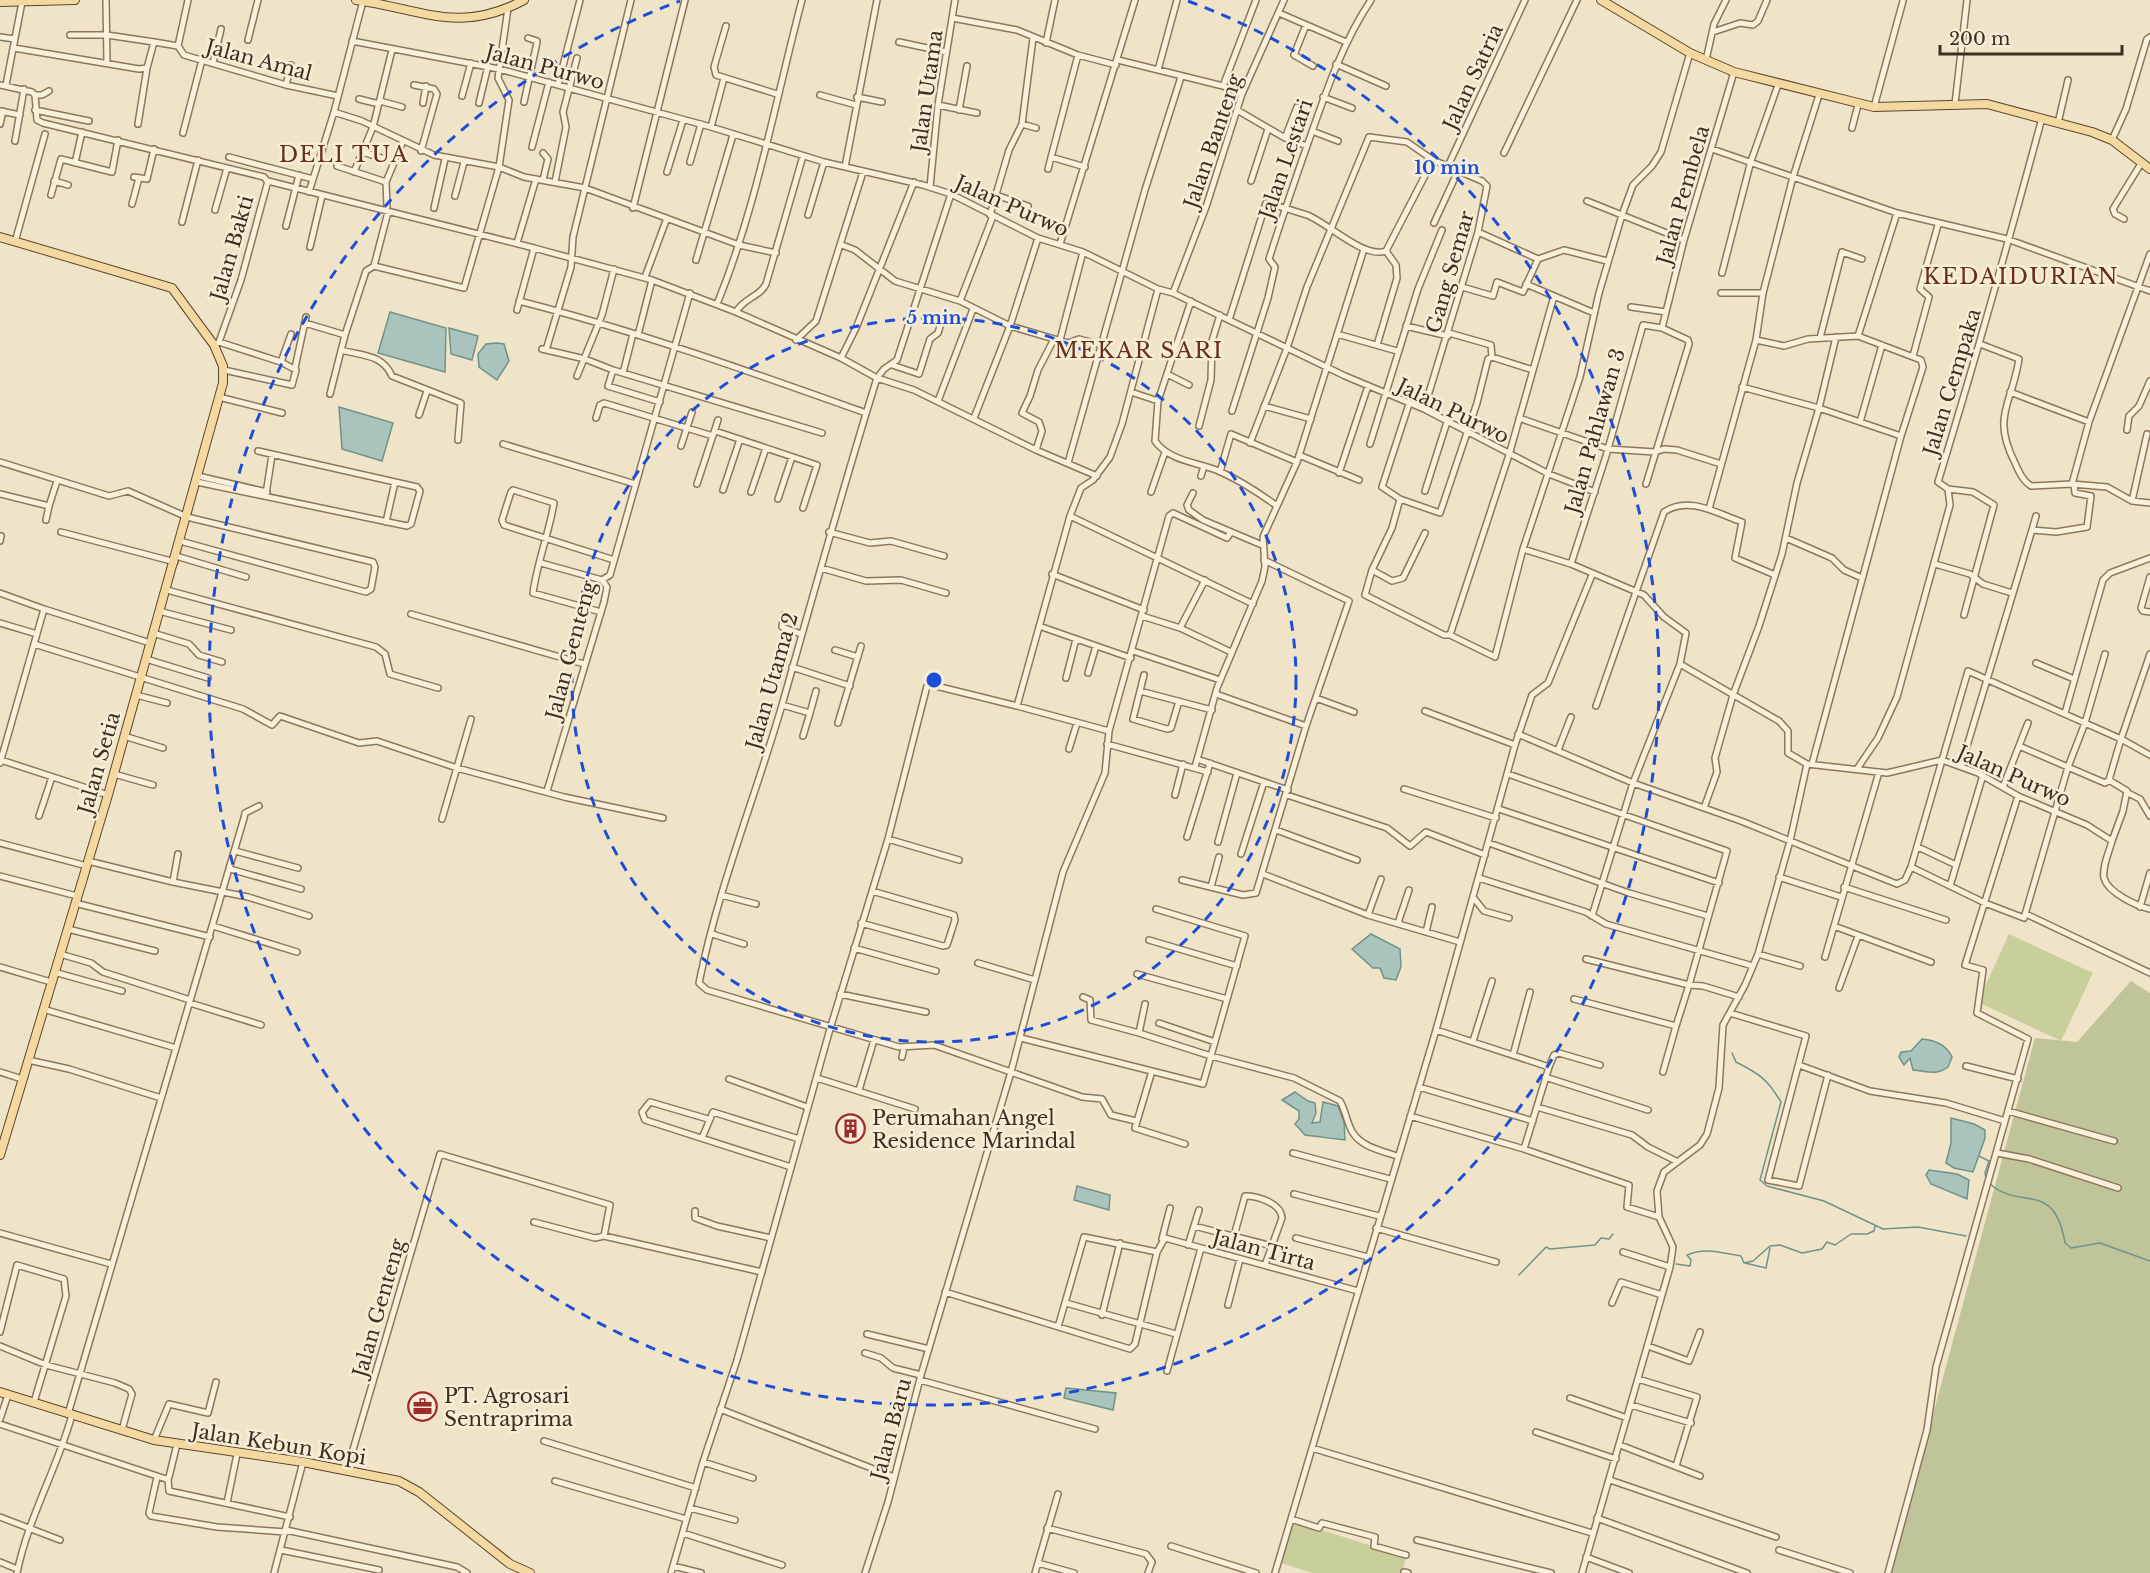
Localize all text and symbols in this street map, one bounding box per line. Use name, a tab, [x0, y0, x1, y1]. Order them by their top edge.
scale bar	[1940, 18, 2122, 56]
street label: Jalan Satria	[1437, 19, 1508, 137]
street label: Jalan Utama	[906, 27, 948, 157]
text: 200 m	[1949, 28, 2010, 50]
street label: Jalan Amal	[200, 34, 315, 86]
street label: Jalan Purwo	[480, 39, 607, 94]
street label: Jalan Banteng	[1178, 70, 1248, 214]
street label: Jalan Lestari	[1253, 96, 1318, 225]
street label: Jalan Pembela	[1651, 122, 1715, 270]
district label: DELI TUA	[279, 141, 409, 168]
text: 10 min	[1414, 157, 1480, 179]
street label: Jalan Purwo	[949, 169, 1073, 242]
street label: Jalan Bakti	[205, 192, 259, 306]
street label: Gang Semar	[1421, 208, 1479, 336]
district label: KEDAIDURIAN	[1923, 263, 2119, 290]
street label: Jalan Cempaka	[1917, 305, 1986, 461]
text: 5 min	[907, 307, 962, 329]
district label: MEKAR SARI	[1054, 337, 1224, 364]
street label: Jalan Pahlawan 3	[1559, 346, 1630, 519]
street label: Jalan Purwo	[1390, 372, 1513, 448]
street label: Jalan Genteng	[540, 577, 601, 725]
street label: Jalan Utama 2	[740, 610, 803, 755]
centre of rings	[924, 670, 944, 690]
street label: Jalan Setia	[72, 708, 125, 820]
street label: Jalan Purwo	[1951, 739, 2075, 812]
place label: Perumahan Angel Residence Marindal	[872, 1106, 1076, 1153]
building icon: Perumahan Angel Residence Marindal	[835, 1113, 867, 1145]
street label: Jalan Tirta	[1207, 1224, 1319, 1275]
street label: Jalan Genteng	[347, 1235, 410, 1383]
street label: Jalan Baru	[865, 1375, 916, 1486]
place label: PT. Agrosari Sentraprima	[444, 1384, 574, 1431]
office icon: PT. Agrosari Sentraprima	[407, 1391, 439, 1423]
street label: Jalan Kebun Kopi	[187, 1418, 368, 1470]

